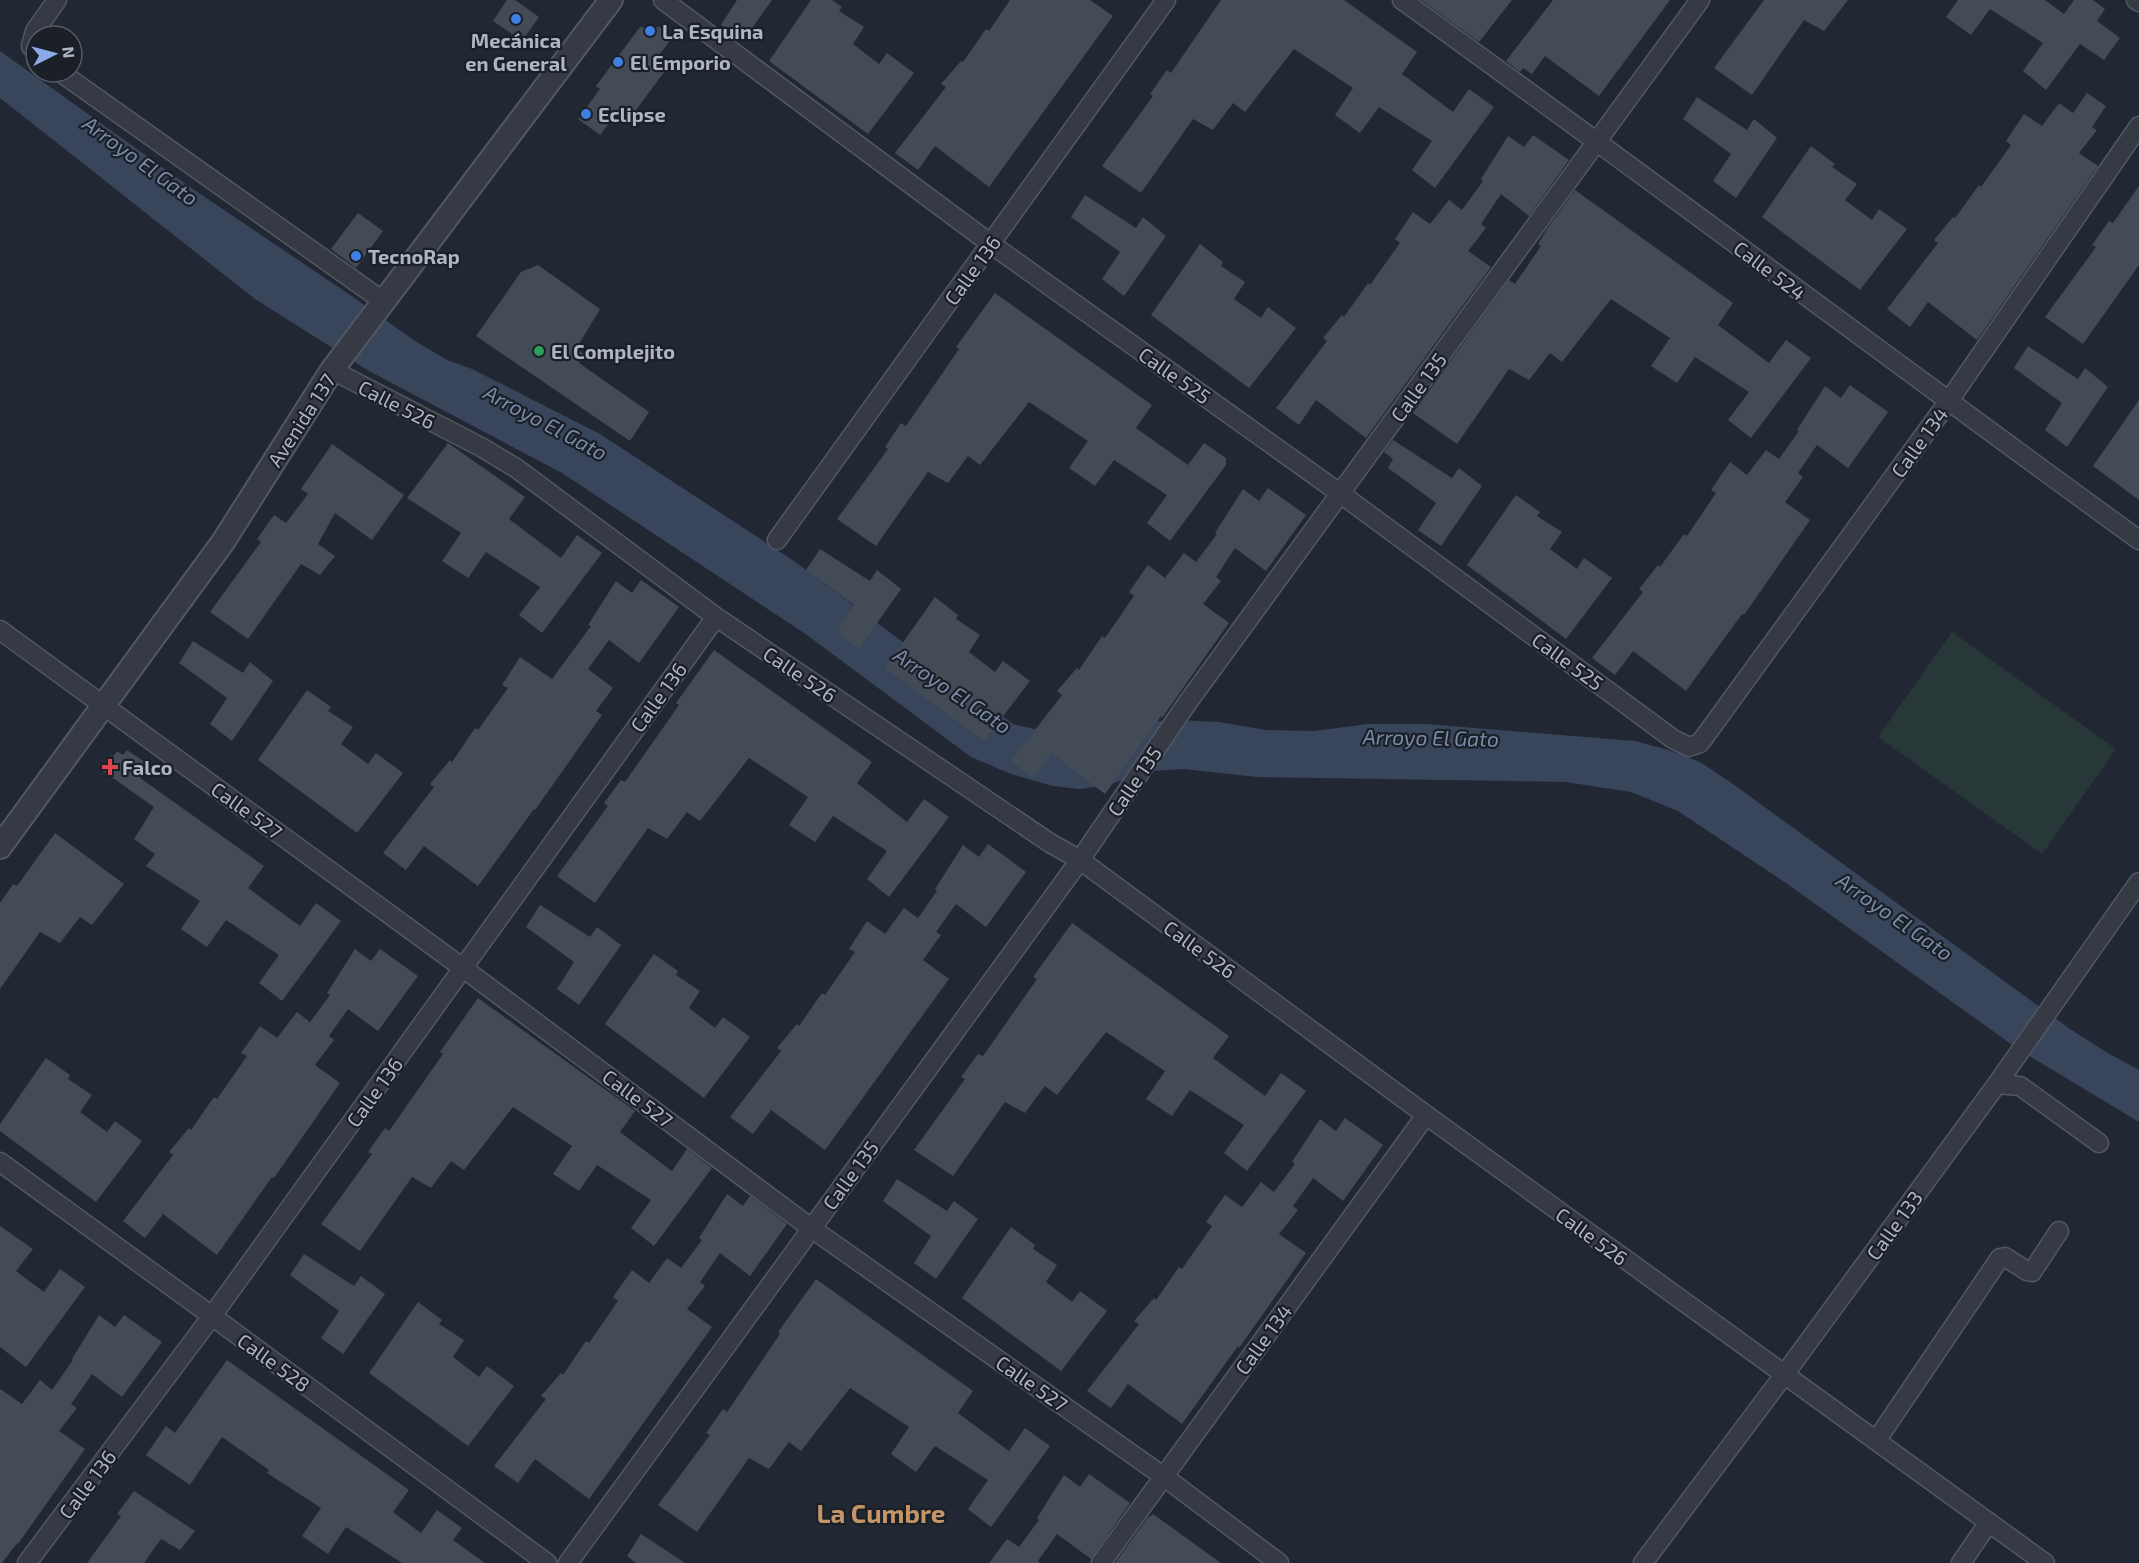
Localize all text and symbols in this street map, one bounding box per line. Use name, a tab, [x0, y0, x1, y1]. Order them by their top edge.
marker: Mecánica en General	[509, 12, 523, 26]
place label: La Esquina	[662, 19, 763, 43]
north arrow	[24, 24, 84, 84]
marker: La Esquina	[643, 24, 657, 38]
place label: Mecánica en General	[465, 28, 567, 75]
text: N	[59, 46, 79, 59]
place label: El Emporio	[630, 50, 731, 74]
marker: El Emporio	[611, 55, 625, 69]
place label: Eclipse	[598, 102, 666, 126]
marker: Eclipse	[579, 107, 593, 121]
water label: Arroyo El Gato	[77, 109, 203, 211]
street label: Calle 136	[939, 231, 1005, 309]
street label: Calle 524	[1729, 235, 1811, 305]
place label: TecnoRap	[368, 244, 460, 268]
marker: TecnoRap	[349, 249, 363, 263]
place label: El Complejito	[551, 339, 675, 363]
street label: Calle 525	[1134, 342, 1216, 408]
marker: El Complejito	[532, 344, 546, 358]
street label: Calle 135	[1385, 348, 1451, 426]
street label: Avenida 137	[262, 369, 340, 471]
street label: Calle 526	[355, 374, 439, 434]
water label: Arroyo El Gato	[479, 379, 612, 466]
street label: Calle 134	[1886, 402, 1952, 482]
street label: Calle 525	[1528, 627, 1608, 695]
street label: Calle 526	[759, 641, 841, 707]
water label: Arroyo El Gato	[888, 641, 1016, 739]
street label: Calle 136	[625, 658, 691, 736]
water label: Arroyo El Gato	[1362, 723, 1499, 752]
street label: Calle 135	[1102, 741, 1166, 821]
place label: Falco	[122, 755, 173, 779]
marker: Falco	[103, 760, 117, 774]
street label: Calle 527	[207, 776, 287, 844]
water label: Arroyo El Gato	[1831, 866, 1958, 966]
street label: Calle 526	[1159, 915, 1241, 983]
street label: Calle 136	[341, 1053, 407, 1131]
street label: Calle 527	[598, 1064, 678, 1132]
street label: Calle 135	[817, 1136, 883, 1214]
street label: Calle 133	[1861, 1186, 1927, 1264]
street label: Calle 526	[1551, 1202, 1633, 1270]
street label: Calle 134	[1230, 1299, 1296, 1379]
street label: Calle 528	[233, 1328, 315, 1396]
street label: Calle 527	[992, 1350, 1072, 1416]
street label: Calle 136	[53, 1445, 121, 1523]
district label: La Cumbre	[817, 1497, 945, 1528]

